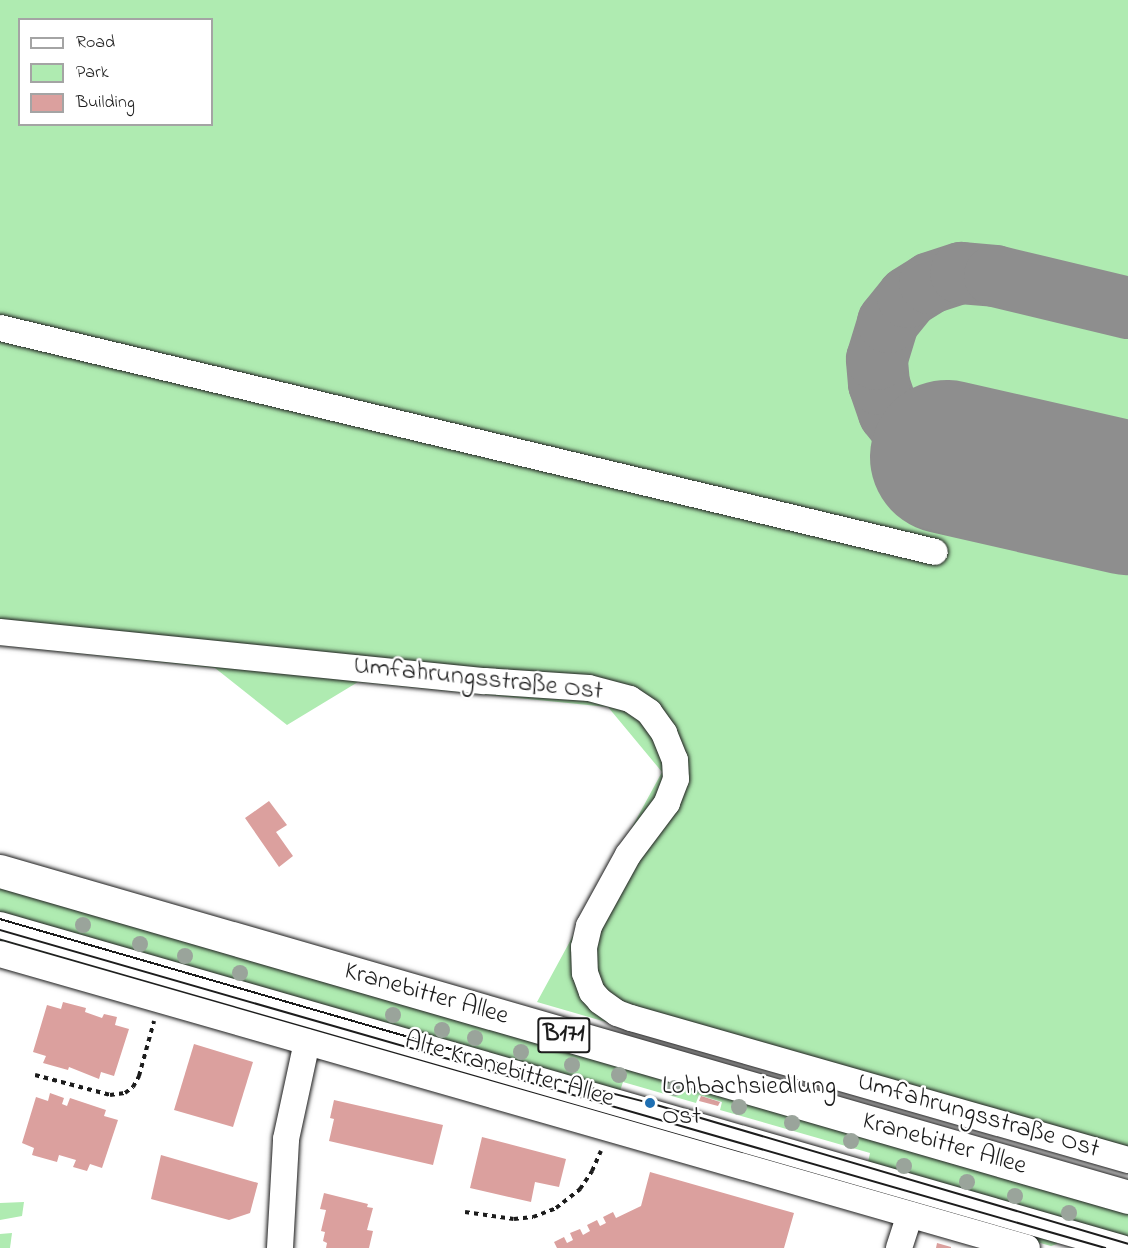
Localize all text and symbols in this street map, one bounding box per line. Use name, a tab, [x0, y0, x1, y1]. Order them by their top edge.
legend	[18, 18, 213, 126]
text: Road	[76, 30, 115, 56]
text: Park	[76, 60, 109, 86]
text: Building	[76, 90, 135, 116]
street label: Umfahrungsstraße Ost	[352, 651, 604, 709]
street label: Kranebitter Allee	[340, 957, 512, 1033]
road number: B171	[537, 1014, 591, 1056]
street label: Alte Kranebitter Allee	[401, 1026, 617, 1116]
street label: Umfahrungsstraße Ost	[853, 1067, 1103, 1167]
place label: Lohbachsiedlung Ost	[662, 1072, 836, 1134]
marker: Lohbachsiedlung Ost	[643, 1096, 657, 1110]
street label: Kranebitter Allee	[858, 1107, 1030, 1183]

